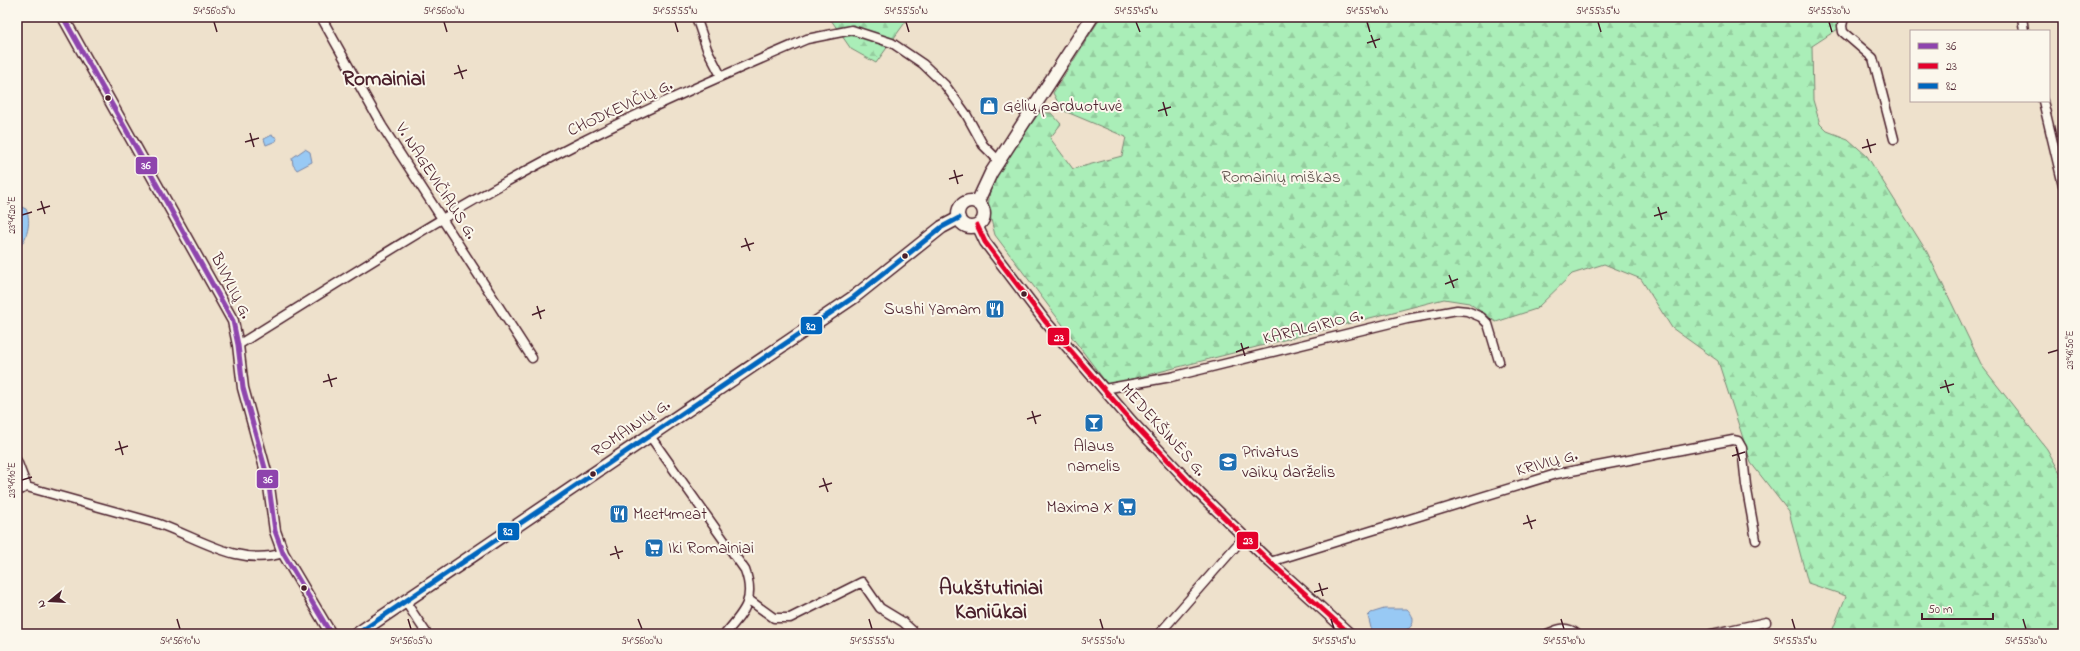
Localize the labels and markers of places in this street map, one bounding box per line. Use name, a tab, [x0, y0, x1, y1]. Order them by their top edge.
unlabelled marker	[103, 93, 113, 103]
place label: Gėlių parduotuvė	[1003, 94, 1123, 119]
shop icon: Gėlių parduotuvė	[978, 95, 1000, 117]
unlabelled marker	[900, 251, 910, 261]
unlabelled marker	[1019, 289, 1029, 299]
place label: Sushi Yamam	[884, 297, 981, 322]
restaurant icon: Sushi Yamam	[984, 298, 1006, 320]
bar icon: Alaus namelis	[1083, 412, 1105, 434]
place label: Alaus namelis	[1068, 434, 1120, 479]
place label: Privatus vaikų darželis	[1242, 440, 1335, 485]
school or university icon: Privatus vaikų darželis	[1217, 451, 1239, 473]
unlabelled marker	[588, 469, 598, 479]
place label: Maxima X	[1046, 495, 1113, 520]
supermarket icon: Maxima X	[1116, 496, 1138, 518]
place label: Meet4meat	[633, 502, 707, 527]
restaurant icon: Meet4meat	[608, 503, 630, 525]
place label: Iki Romainiai	[668, 536, 754, 561]
supermarket icon: Iki Romainiai	[643, 537, 665, 559]
unlabelled marker	[299, 583, 309, 593]

